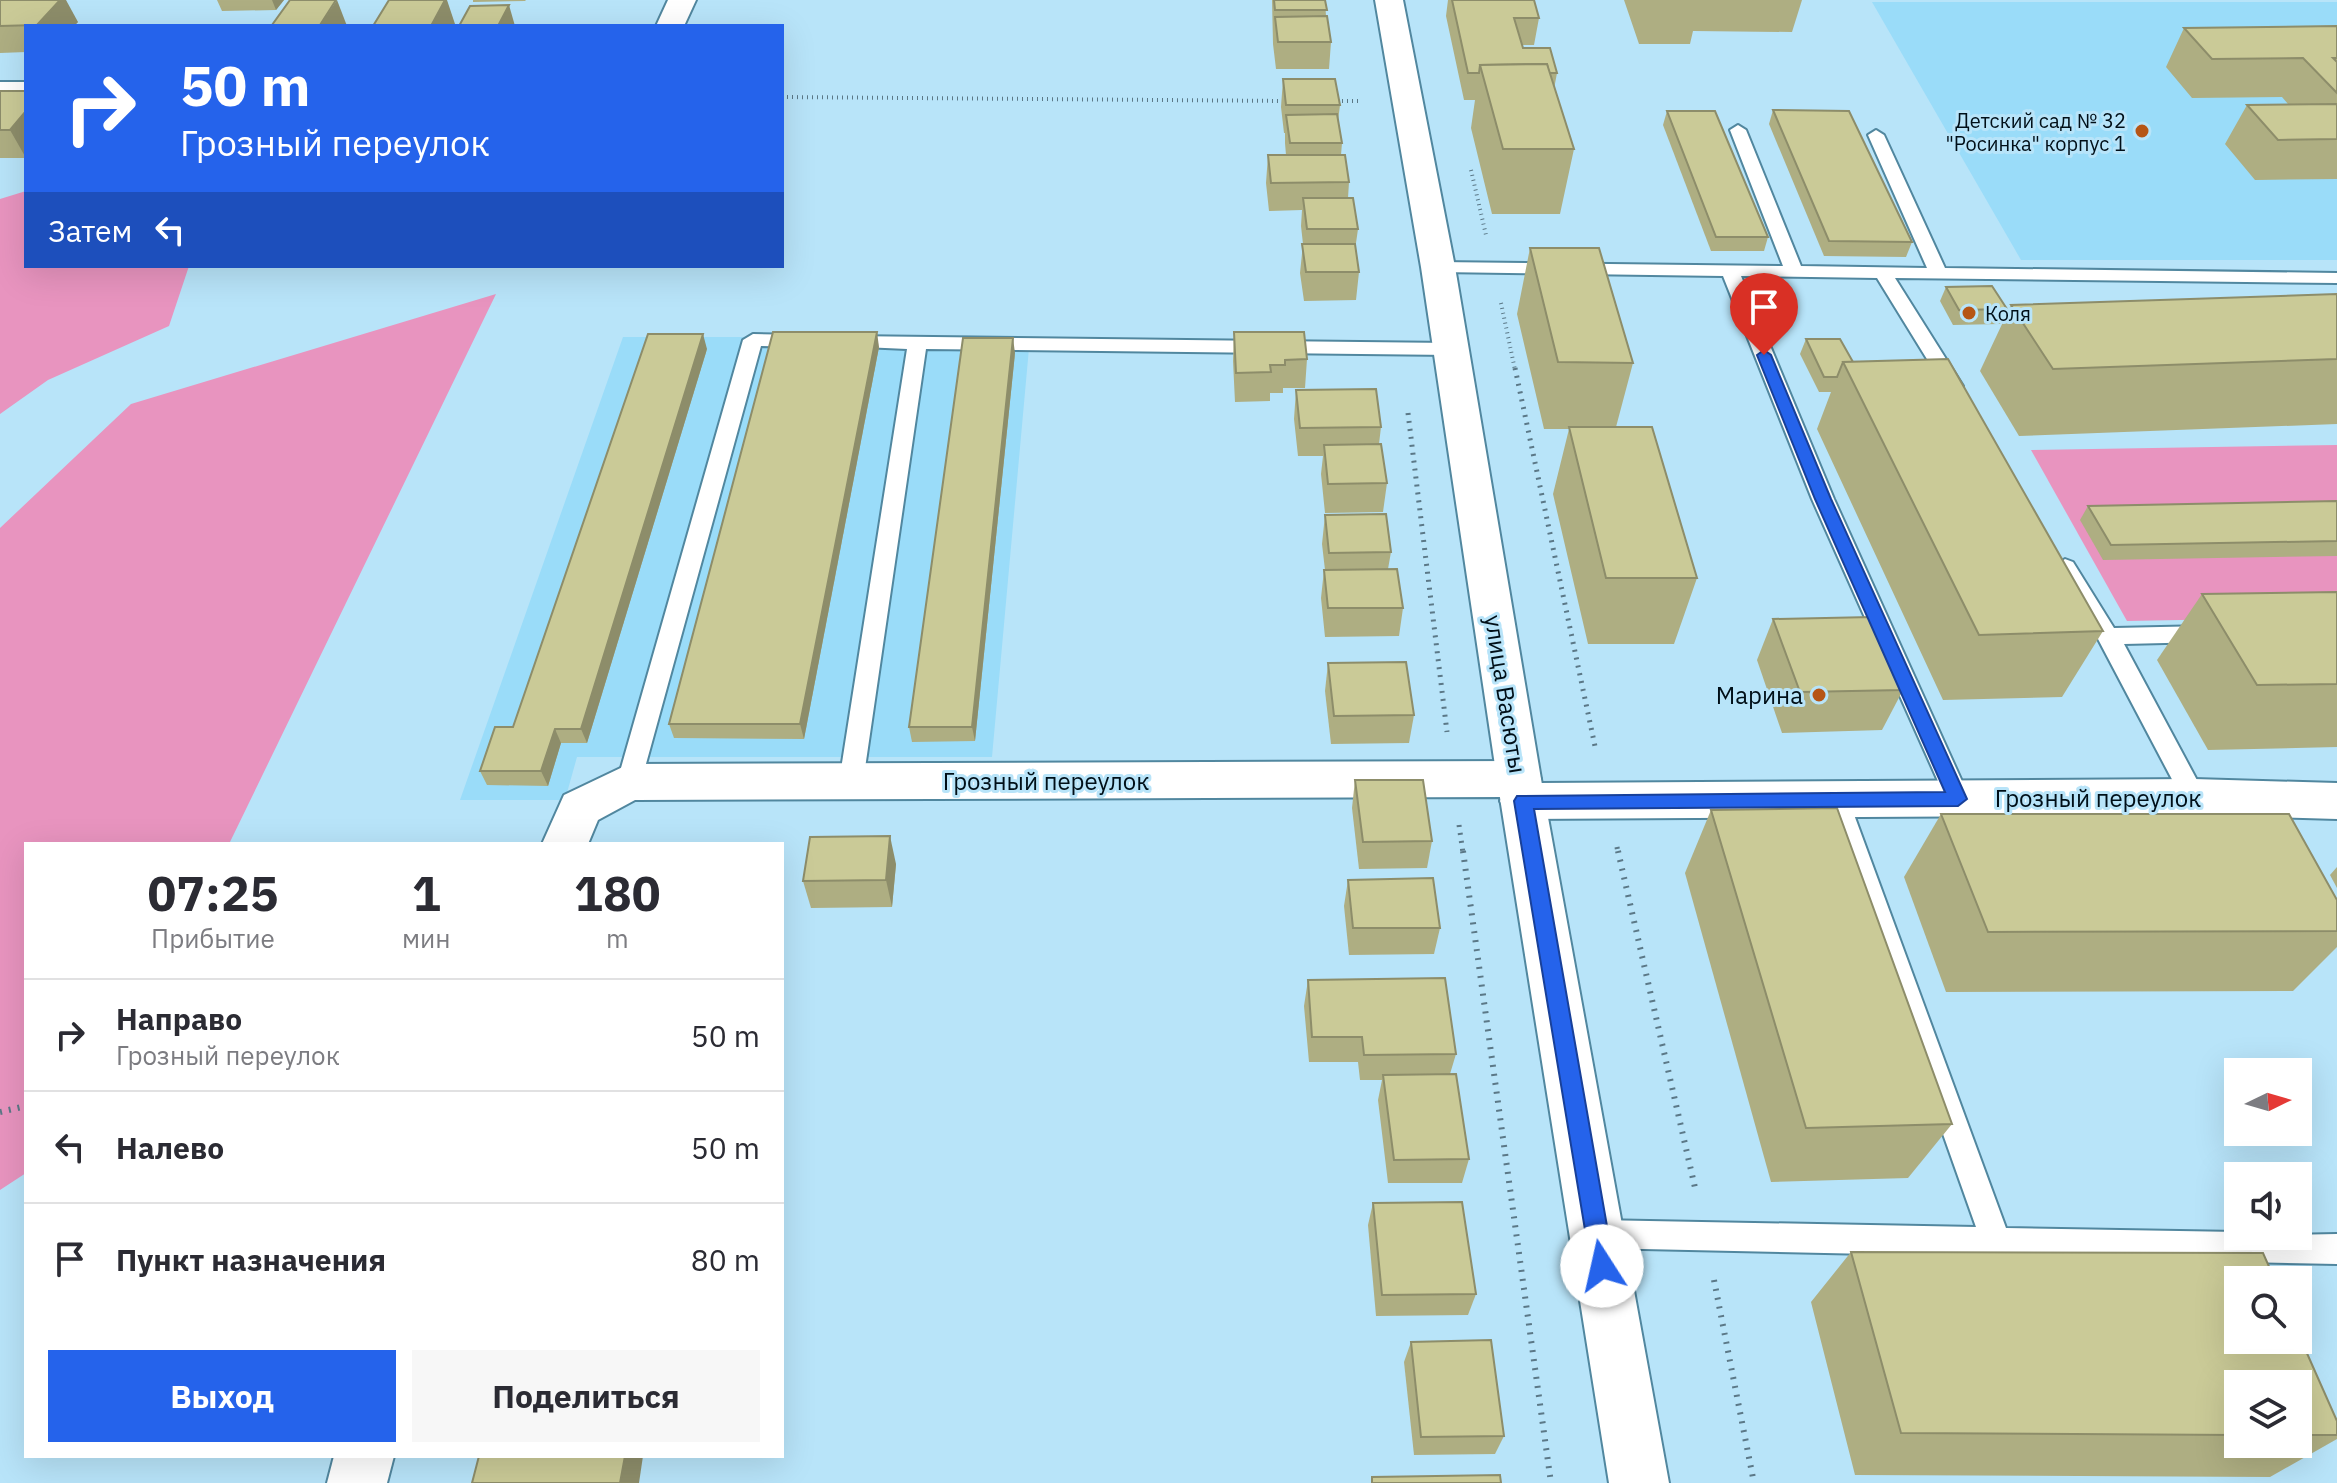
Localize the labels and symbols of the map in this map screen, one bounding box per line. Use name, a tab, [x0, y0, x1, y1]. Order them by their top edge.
place label: Детский сад № 32 "Росинка" корпус 1	[1945, 107, 2126, 157]
marker: Детский сад № 32 "Росинка" корпус 1	[2133, 122, 2151, 140]
pin	[1730, 273, 1798, 355]
place label: Коля	[1985, 300, 2031, 327]
marker: Коля	[1960, 304, 1978, 322]
street label: улица Васюты	[1478, 613, 1534, 775]
place label: Марина	[1716, 679, 1803, 711]
marker: Марина	[1810, 686, 1828, 704]
street label: Грозный переулок	[943, 765, 1149, 797]
street label: Грозный переулок	[1995, 782, 2201, 814]
north arrow	[2224, 1058, 2312, 1146]
position arrow	[1560, 1224, 1644, 1308]

